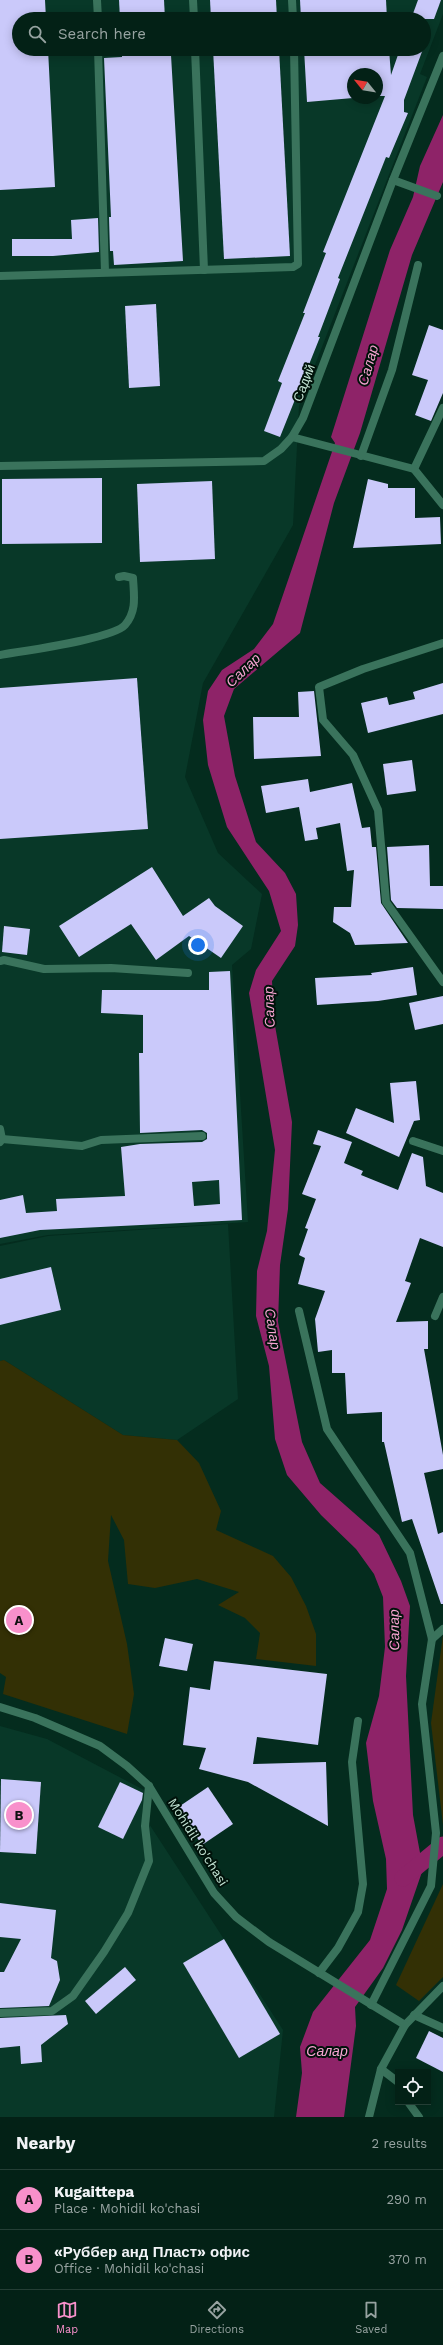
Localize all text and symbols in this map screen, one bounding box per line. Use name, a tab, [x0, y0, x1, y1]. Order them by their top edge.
search box	[12, 12, 431, 56]
icon: search	[26, 23, 48, 45]
text: Search here	[58, 25, 146, 43]
north arrow	[347, 68, 383, 104]
water label: Салар	[355, 343, 381, 387]
street label: Садий	[290, 362, 318, 404]
water label: Салар	[223, 650, 264, 690]
your location	[188, 935, 208, 955]
water label: Салар	[260, 986, 278, 1028]
water label: Салар	[262, 1307, 284, 1351]
pin: A	[6, 1605, 32, 1635]
water label: Салар	[386, 1609, 402, 1651]
street label: Mohidil ko'chasi	[165, 1795, 231, 1889]
pin: B	[6, 1800, 32, 1830]
water label: Салар	[306, 2043, 348, 2059]
map controls	[395, 2069, 431, 2105]
button: locate	[395, 2069, 431, 2105]
text: Nearby	[16, 2133, 75, 2153]
text: 2 results	[372, 2136, 427, 2151]
text: Kugaittepa	[54, 2183, 134, 2201]
text: A	[25, 2192, 33, 2207]
text: 290 m	[386, 2192, 427, 2207]
text: Place · Mohidil ko'chasi	[54, 2201, 200, 2216]
text: «Руббер анд Пласт» офис	[54, 2243, 250, 2261]
text: B	[25, 2252, 33, 2267]
text: 370 m	[388, 2252, 427, 2267]
text: Office · Mohidil ko'chasi	[54, 2261, 204, 2276]
tab: Map	[56, 2299, 78, 2336]
tab: Directions	[190, 2299, 244, 2336]
tab: Saved	[355, 2299, 387, 2336]

